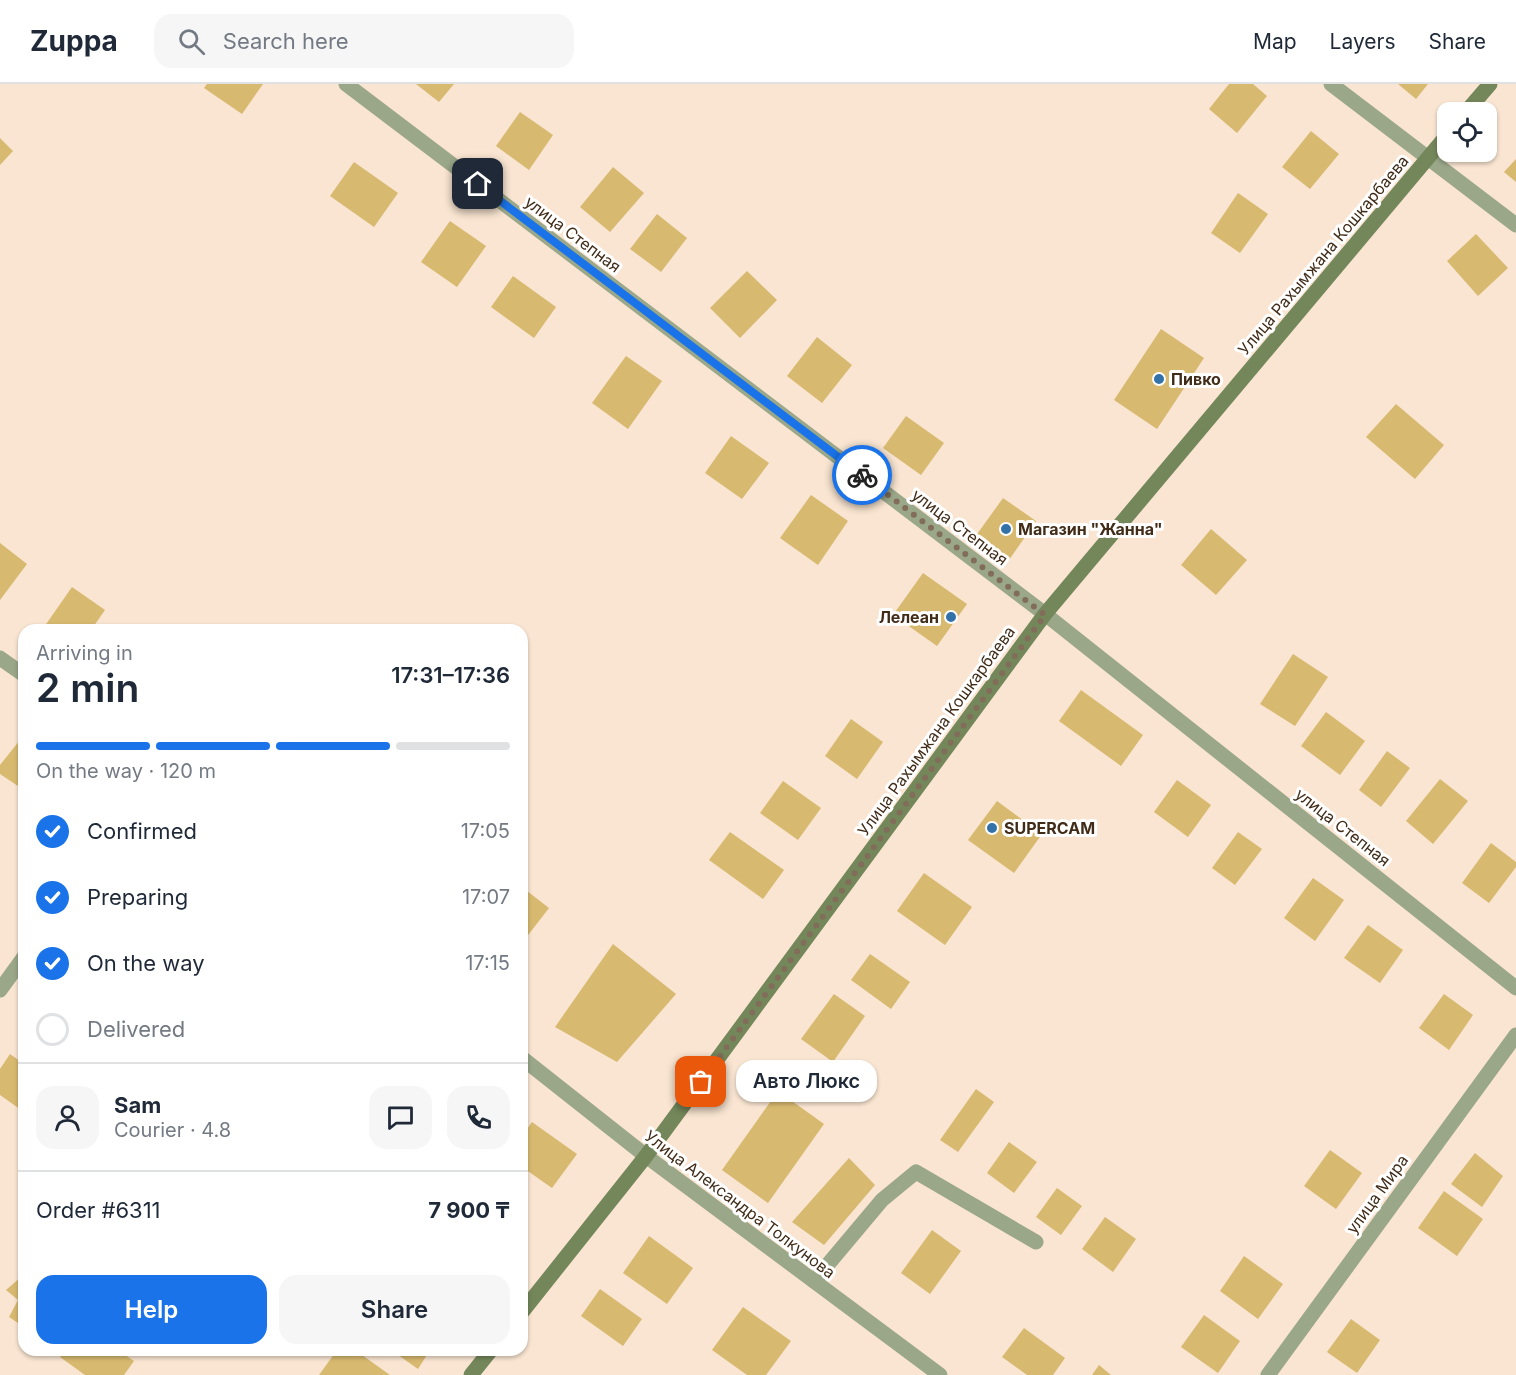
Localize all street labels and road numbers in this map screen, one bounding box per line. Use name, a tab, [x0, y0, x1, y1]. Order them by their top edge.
street label: Улица Рахымжана Кошкарбаева	[1233, 151, 1413, 359]
street label: улица Степная	[521, 191, 625, 277]
street label: улица Степная	[908, 484, 1012, 570]
street label: Улица Рахымжана Кошкарбаева	[853, 622, 1019, 840]
street label: улица Степная	[1292, 784, 1394, 870]
street label: Улица Александра Толкунова	[641, 1126, 839, 1282]
street label: улица Мира	[1342, 1151, 1412, 1237]

